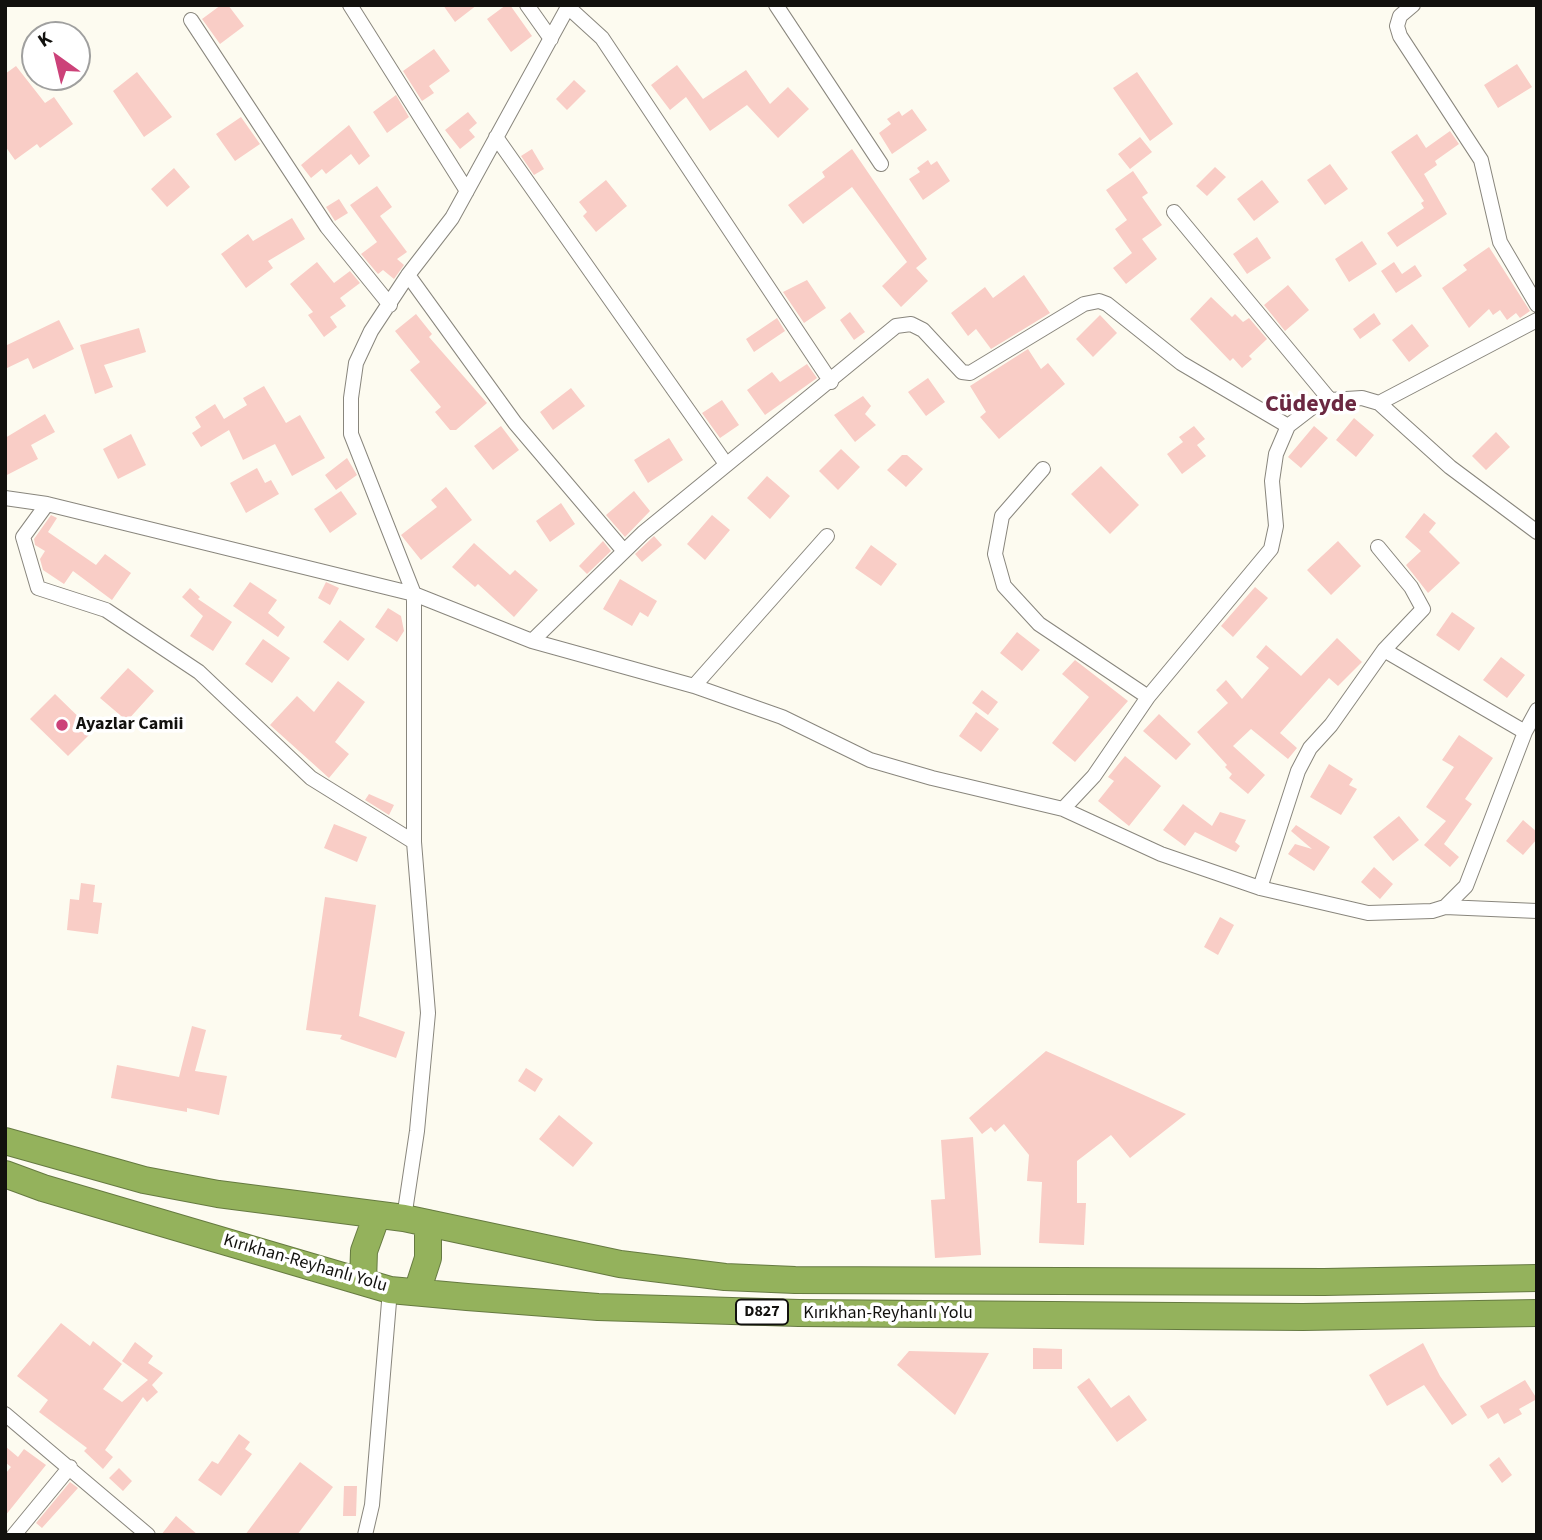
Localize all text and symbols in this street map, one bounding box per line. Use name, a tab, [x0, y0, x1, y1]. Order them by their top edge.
north arrow	[21, 21, 91, 91]
text: K	[33, 25, 57, 54]
district label: Cüdeyde	[1265, 392, 1357, 420]
place label: Ayazlar Camii	[76, 714, 184, 736]
marker: Ayazlar Camii	[54, 717, 70, 733]
street label: Kırıkhan-Reyhanlı Yolu	[221, 1230, 389, 1298]
road number: D827	[736, 1300, 788, 1324]
street label: Kırıkhan-Reyhanlı Yolu	[803, 1303, 973, 1325]

